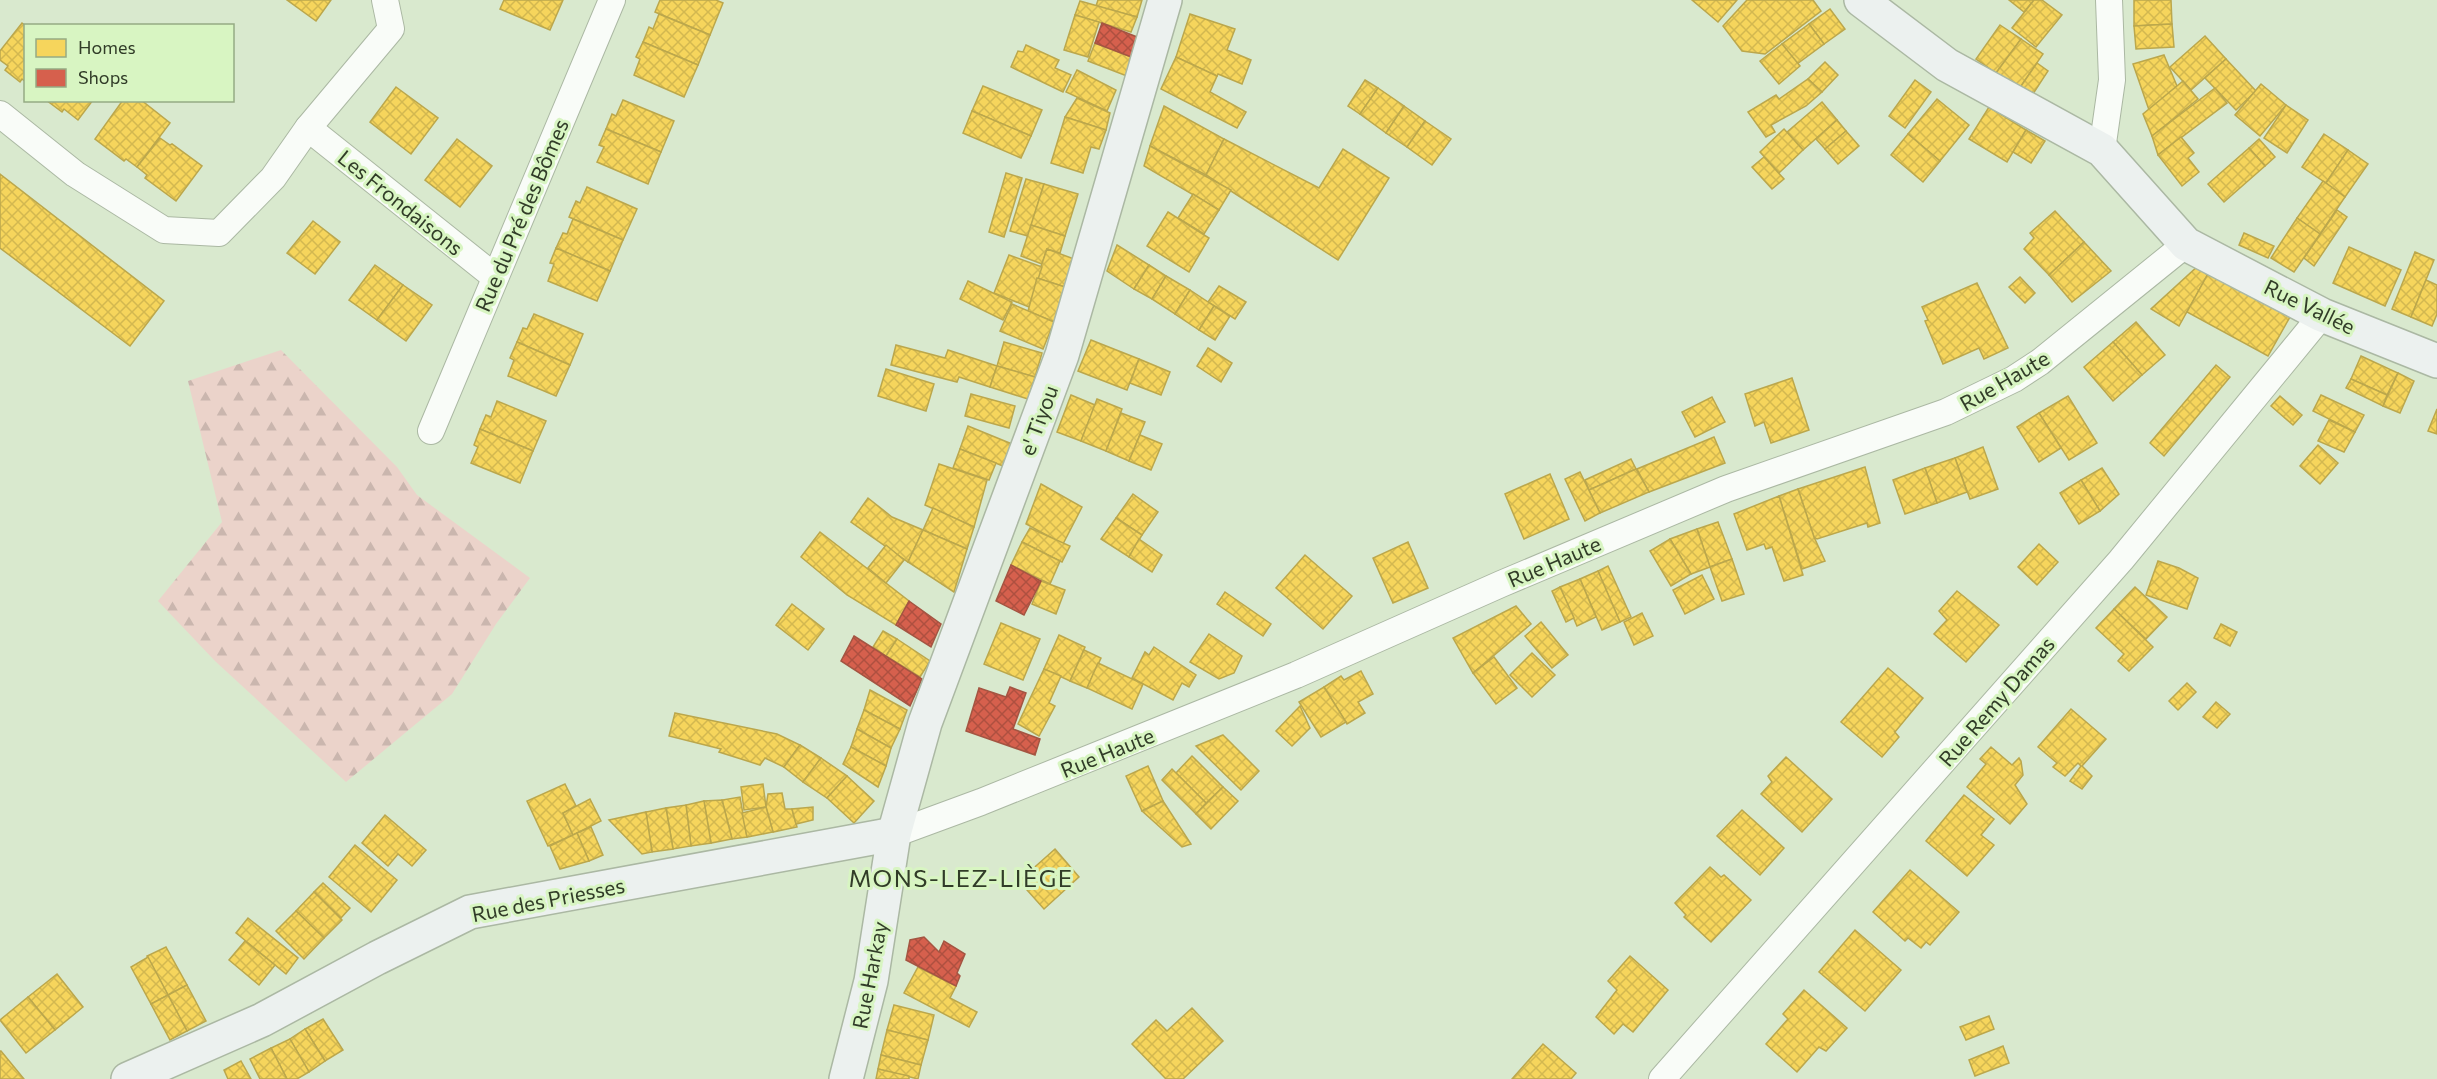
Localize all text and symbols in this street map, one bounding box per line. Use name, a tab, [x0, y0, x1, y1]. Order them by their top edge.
legend	[24, 24, 234, 102]
text: Homes	[78, 36, 136, 58]
text: Shops	[78, 66, 128, 88]
street label: Rue du Pré des Bômes	[469, 115, 573, 315]
street label: Les Frondaisons	[334, 144, 468, 260]
street label: Rue Vallée	[2261, 273, 2359, 339]
street label: Rue Haute	[1955, 344, 2053, 416]
street label: e' Tiyou	[1014, 381, 1062, 459]
street label: Rue Haute	[1504, 530, 1604, 592]
street label: Rue Remy Damas	[1933, 631, 2059, 771]
street label: Rue Haute	[1057, 722, 1157, 782]
district label: MONS-LEZ-LIÈGE	[848, 863, 1074, 892]
street label: Rue des Priesses	[469, 872, 627, 926]
street label: Rue Harkay	[846, 919, 892, 1031]

